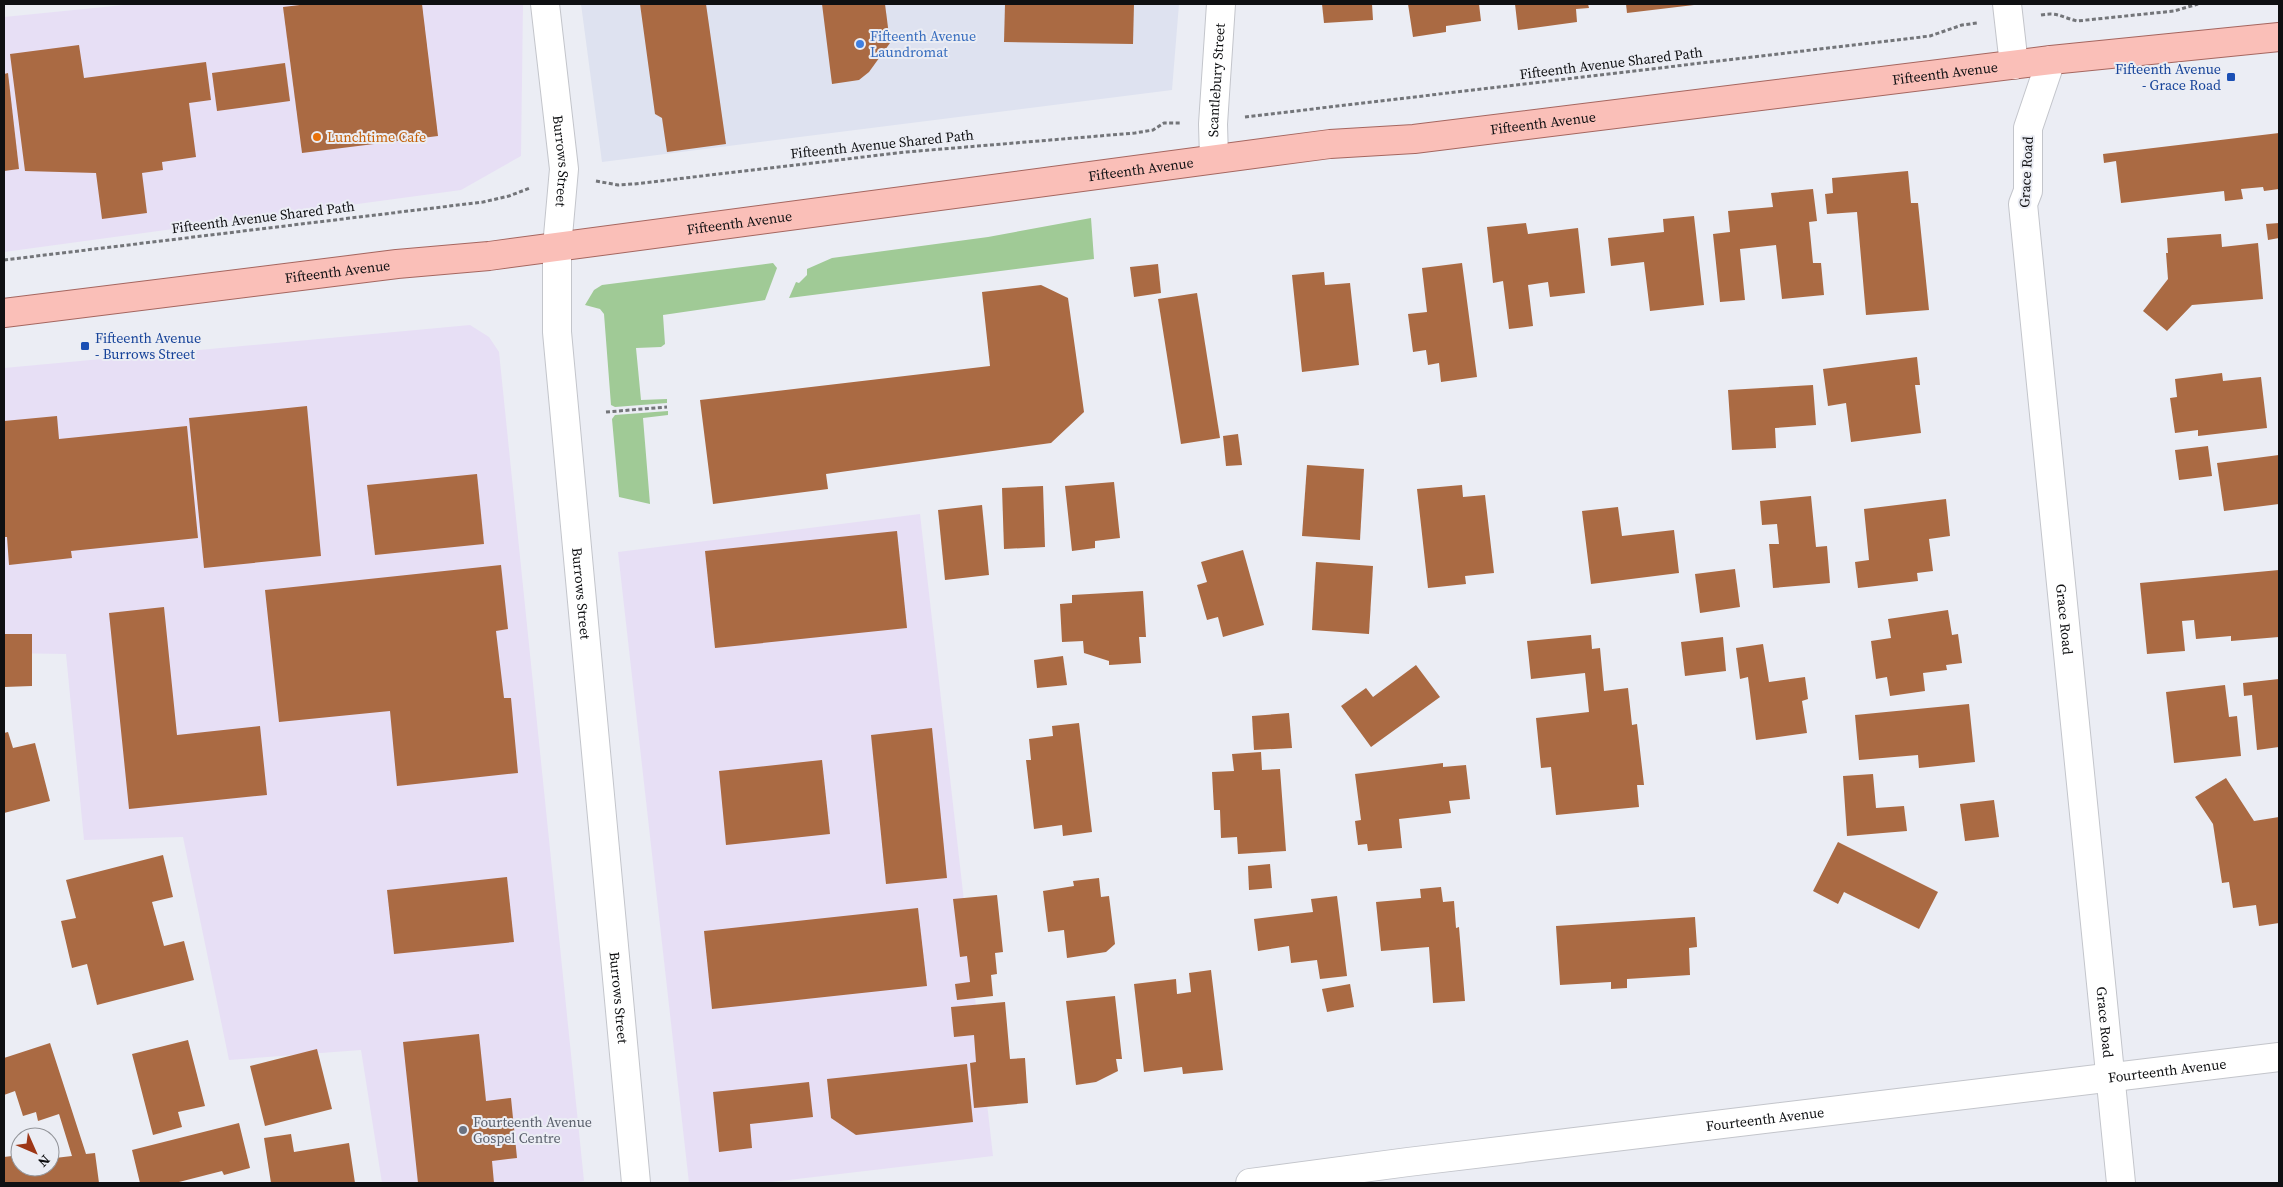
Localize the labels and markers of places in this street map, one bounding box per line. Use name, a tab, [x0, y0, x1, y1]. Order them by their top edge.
place label: Fifteenth Avenue Laundromat	[870, 26, 976, 62]
marker: Fifteenth Avenue Laundromat	[854, 38, 866, 50]
place label: Fifteenth Avenue - Grace Road	[2115, 59, 2221, 95]
marker: Fifteenth Avenue - Grace Road	[2225, 71, 2237, 83]
place label: Lunchtime Cafe	[327, 127, 426, 147]
marker: Lunchtime Cafe	[311, 131, 323, 143]
place label: Fifteenth Avenue - Burrows Street	[95, 328, 201, 364]
marker: Fifteenth Avenue - Burrows Street	[79, 340, 91, 352]
place label: Fourteenth Avenue Gospel Centre	[473, 1112, 592, 1148]
marker: Fourteenth Avenue Gospel Centre	[457, 1124, 469, 1136]

